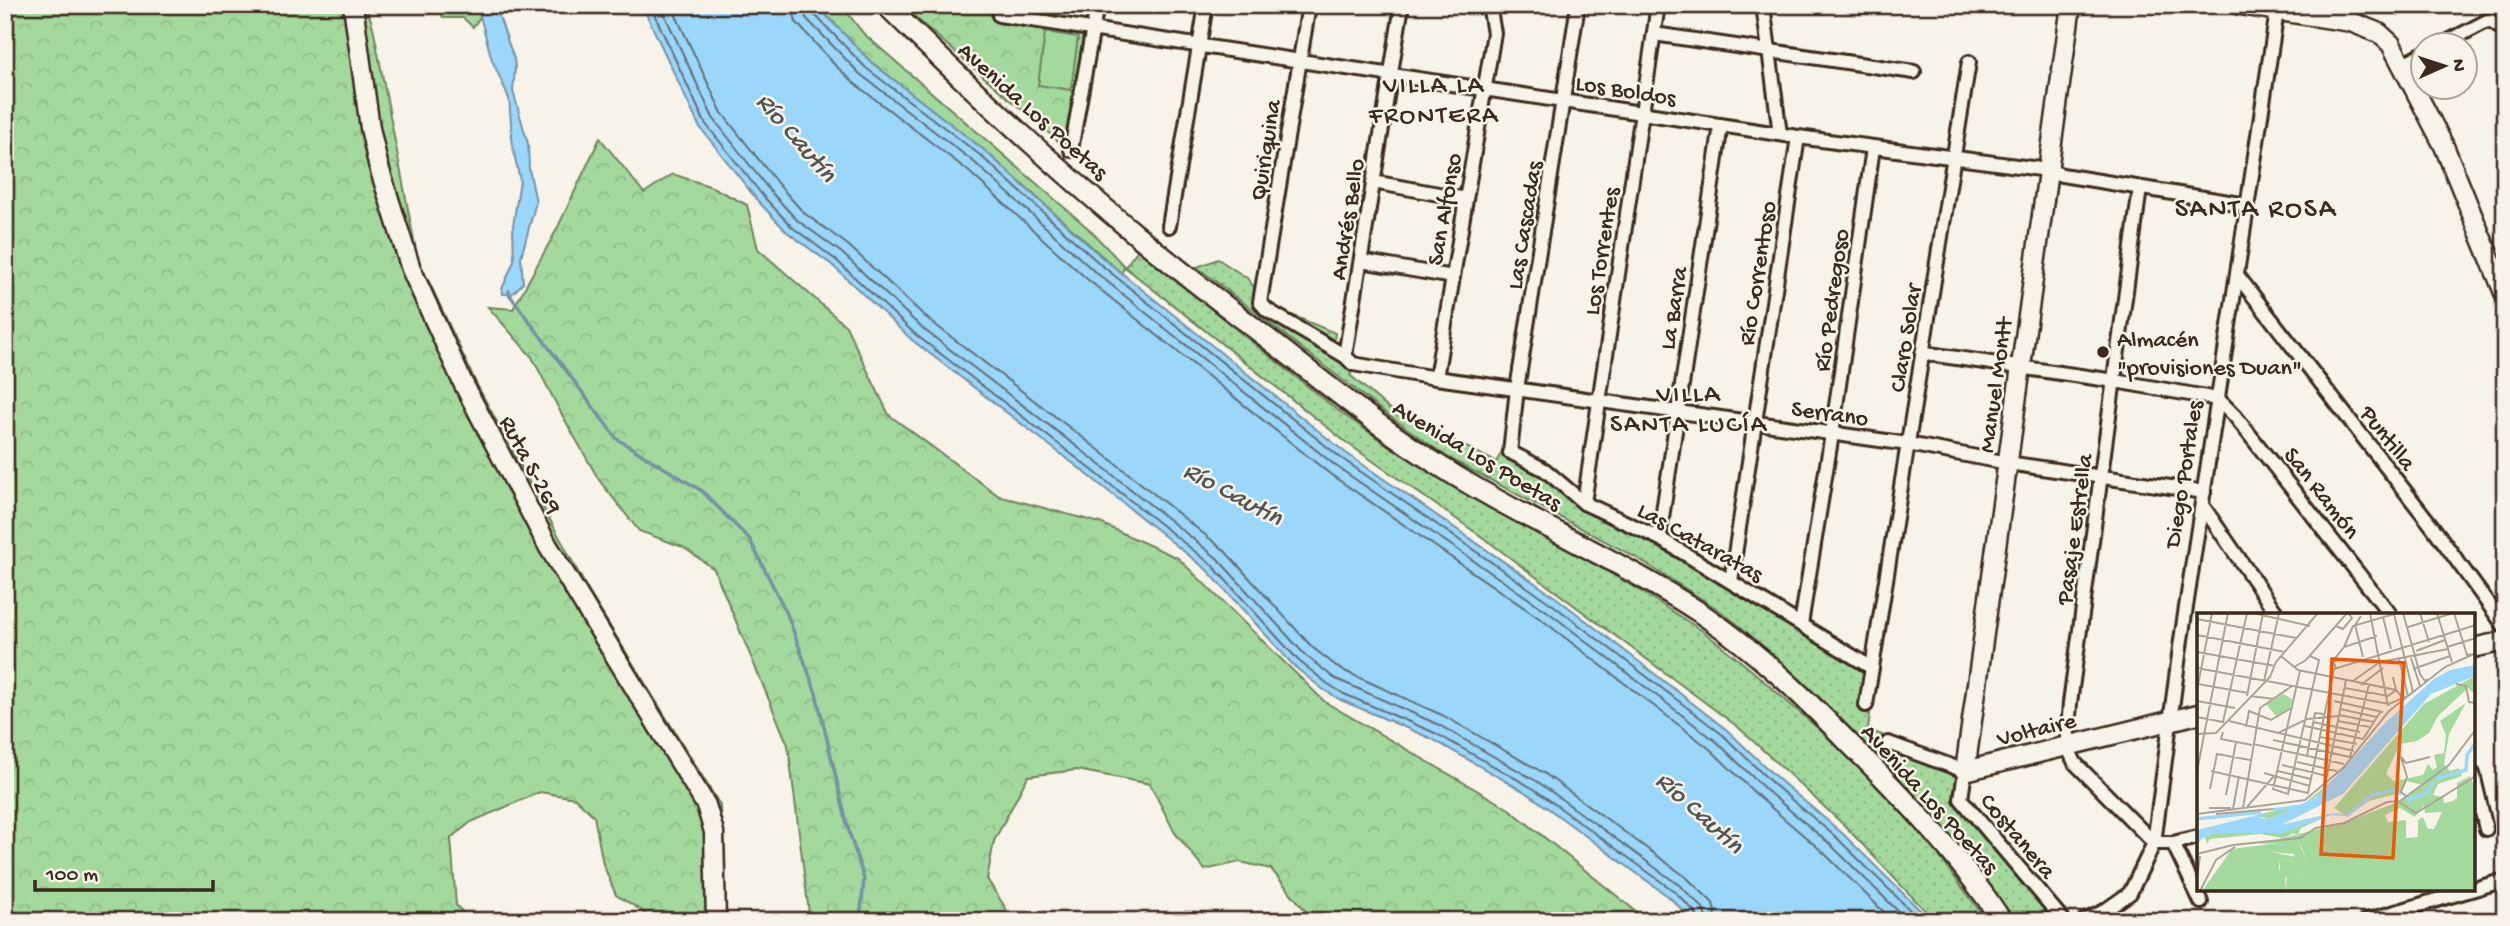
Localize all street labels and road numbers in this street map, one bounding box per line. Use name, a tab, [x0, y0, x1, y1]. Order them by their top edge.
street label: Avenida Los Poetas	[950, 37, 1114, 189]
street label: Los Boldos	[1573, 70, 1679, 115]
street label: Quiriquina	[1245, 97, 1290, 203]
street label: San Alfonso	[1422, 151, 1471, 268]
street label: Andrés Bello	[1326, 157, 1373, 282]
street label: Las Cascadas	[1502, 158, 1551, 292]
street label: Los Torrentes	[1579, 184, 1628, 318]
street label: Río Correntoso	[1734, 199, 1785, 348]
street label: Río Pedregoso	[1809, 227, 1858, 374]
street label: La Barra	[1655, 264, 1696, 352]
street label: Claro Solar	[1885, 280, 1931, 395]
street label: Manuel Montt	[1974, 314, 2022, 455]
street label: Avenida Los Poetas	[1386, 395, 1567, 520]
street label: Serrano	[1789, 396, 1870, 435]
street label: Diego Portales	[2159, 398, 2212, 552]
street label: Puntilla	[2351, 400, 2421, 478]
street label: Ruta S-269	[491, 411, 567, 520]
street label: San Ramón	[2275, 443, 2365, 546]
street label: Pasaje Estrella	[2051, 451, 2102, 608]
street label: Las Cataratas	[1631, 497, 1769, 591]
street label: Voltaire	[1993, 707, 2080, 755]
street label: Avenida Los Poetas	[1853, 719, 2004, 882]
street label: Costanera	[1972, 788, 2061, 887]

